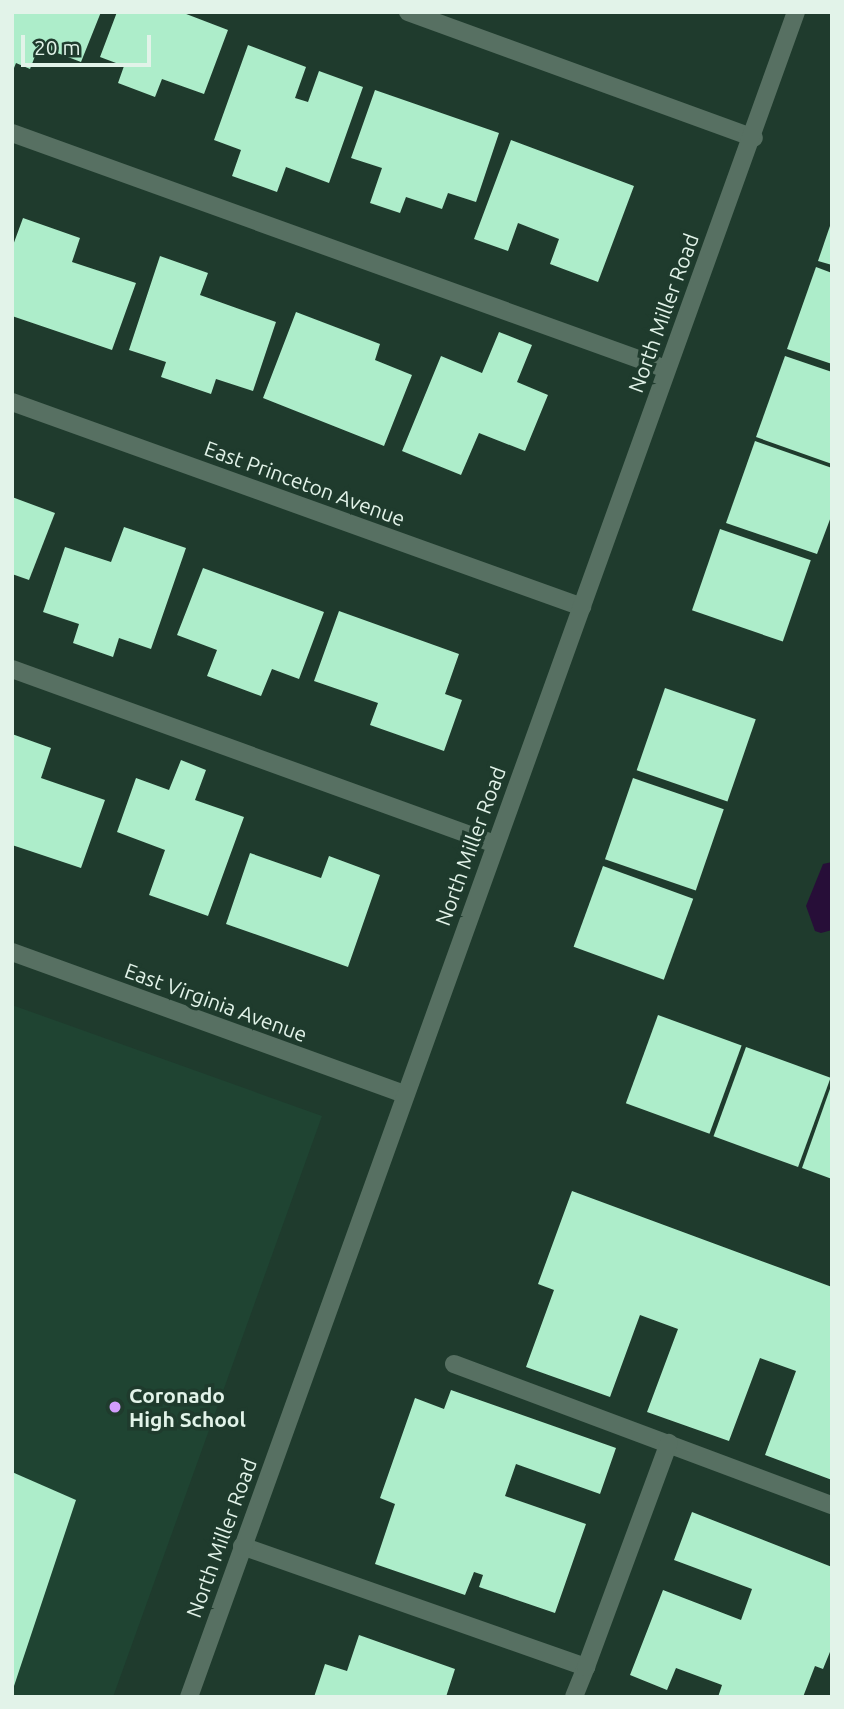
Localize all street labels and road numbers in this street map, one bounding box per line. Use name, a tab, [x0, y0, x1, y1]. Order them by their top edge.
street label: North Miller Road	[623, 230, 703, 396]
street label: East Princeton Avenue	[201, 435, 409, 531]
street label: North Miller Road	[430, 763, 510, 929]
street label: East Virginia Avenue	[121, 957, 311, 1047]
street label: North Miller Road	[181, 1455, 261, 1621]

